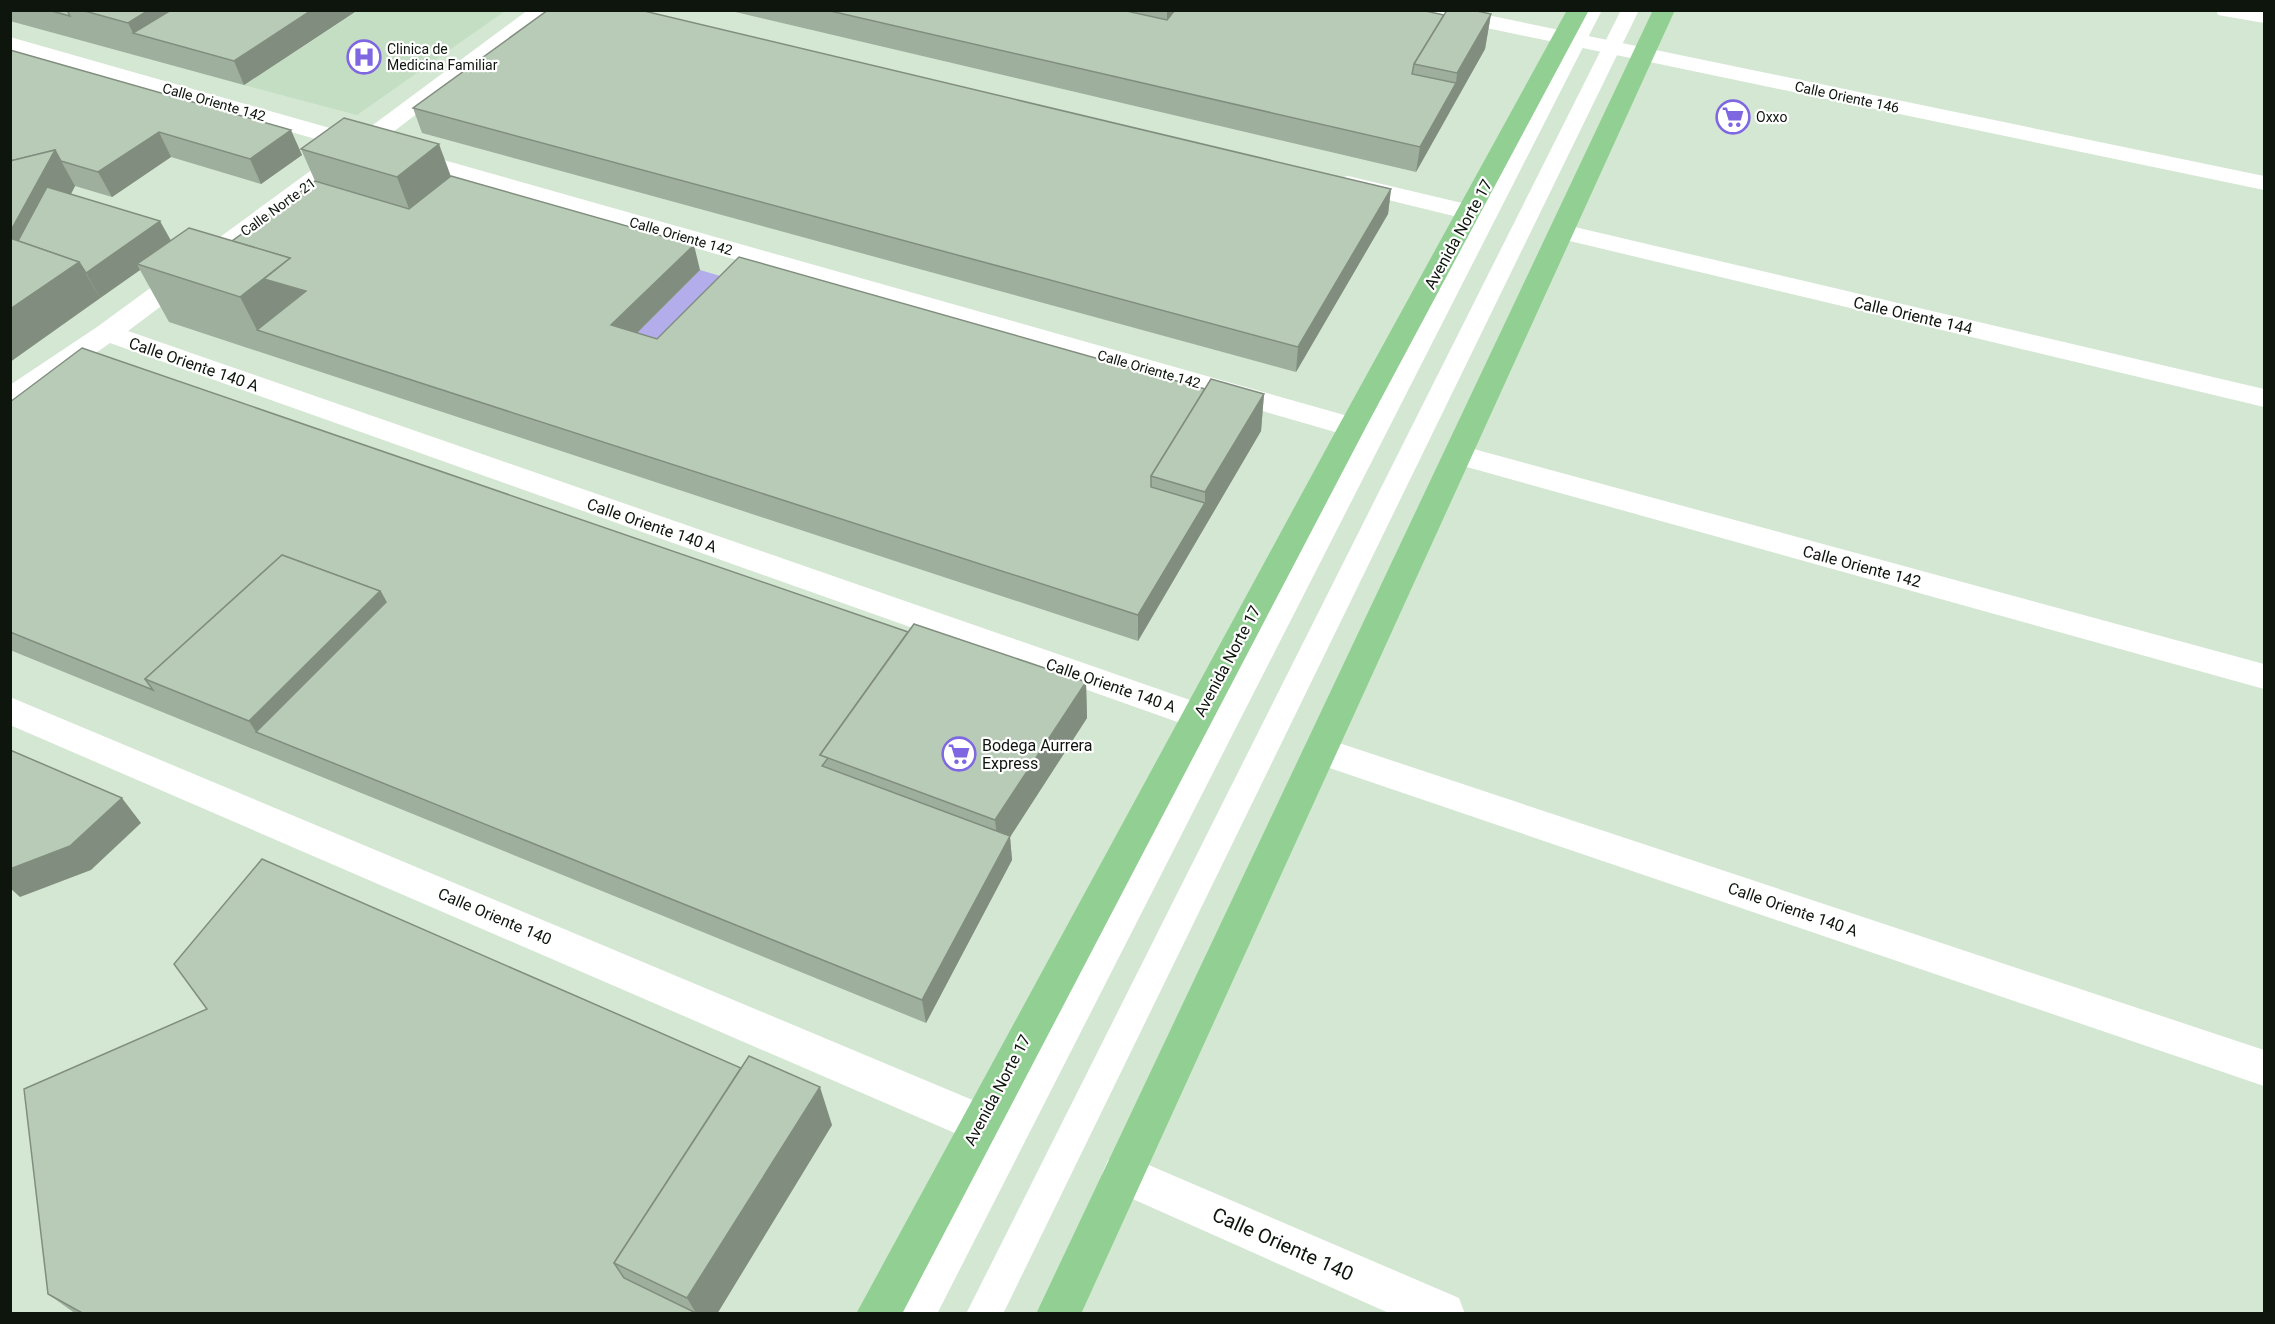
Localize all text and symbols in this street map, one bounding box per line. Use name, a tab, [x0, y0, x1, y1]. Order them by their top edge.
hospital icon: Clinica de Medicina Familiar	[346, 39, 382, 75]
place label: Clinica de Medicina Familiar	[387, 41, 498, 73]
street label: Calle Oriente 146	[1793, 78, 1901, 116]
street label: Calle Oriente 142	[161, 80, 267, 124]
supermarket icon: Oxxo	[1715, 99, 1751, 135]
place label: Oxxo	[1756, 109, 1787, 125]
street label: Calle Norte 21	[237, 174, 319, 240]
street label: Avenida Norte 17	[1420, 176, 1496, 292]
street label: Calle Oriente 142	[628, 214, 734, 258]
street label: Calle Oriente 144	[1851, 293, 1974, 338]
street label: Calle Oriente 140 A	[126, 333, 262, 396]
street label: Calle Oriente 142	[1096, 347, 1202, 391]
street label: Calle Oriente 140 A	[584, 494, 720, 557]
street label: Calle Oriente 142	[1801, 542, 1923, 591]
street label: Avenida Norte 17	[1190, 603, 1265, 720]
street label: Calle Oriente 140 A	[1043, 654, 1179, 717]
supermarket icon: Bodega Aurrera Express	[941, 736, 977, 772]
place label: Bodega Aurrera Express	[982, 736, 1092, 773]
street label: Calle Oriente 140 A	[1725, 878, 1861, 941]
street label: Calle Oriente 140	[435, 884, 555, 949]
street label: Avenida Norte 17	[960, 1032, 1035, 1149]
street label: Calle Oriente 140	[1209, 1202, 1357, 1286]

